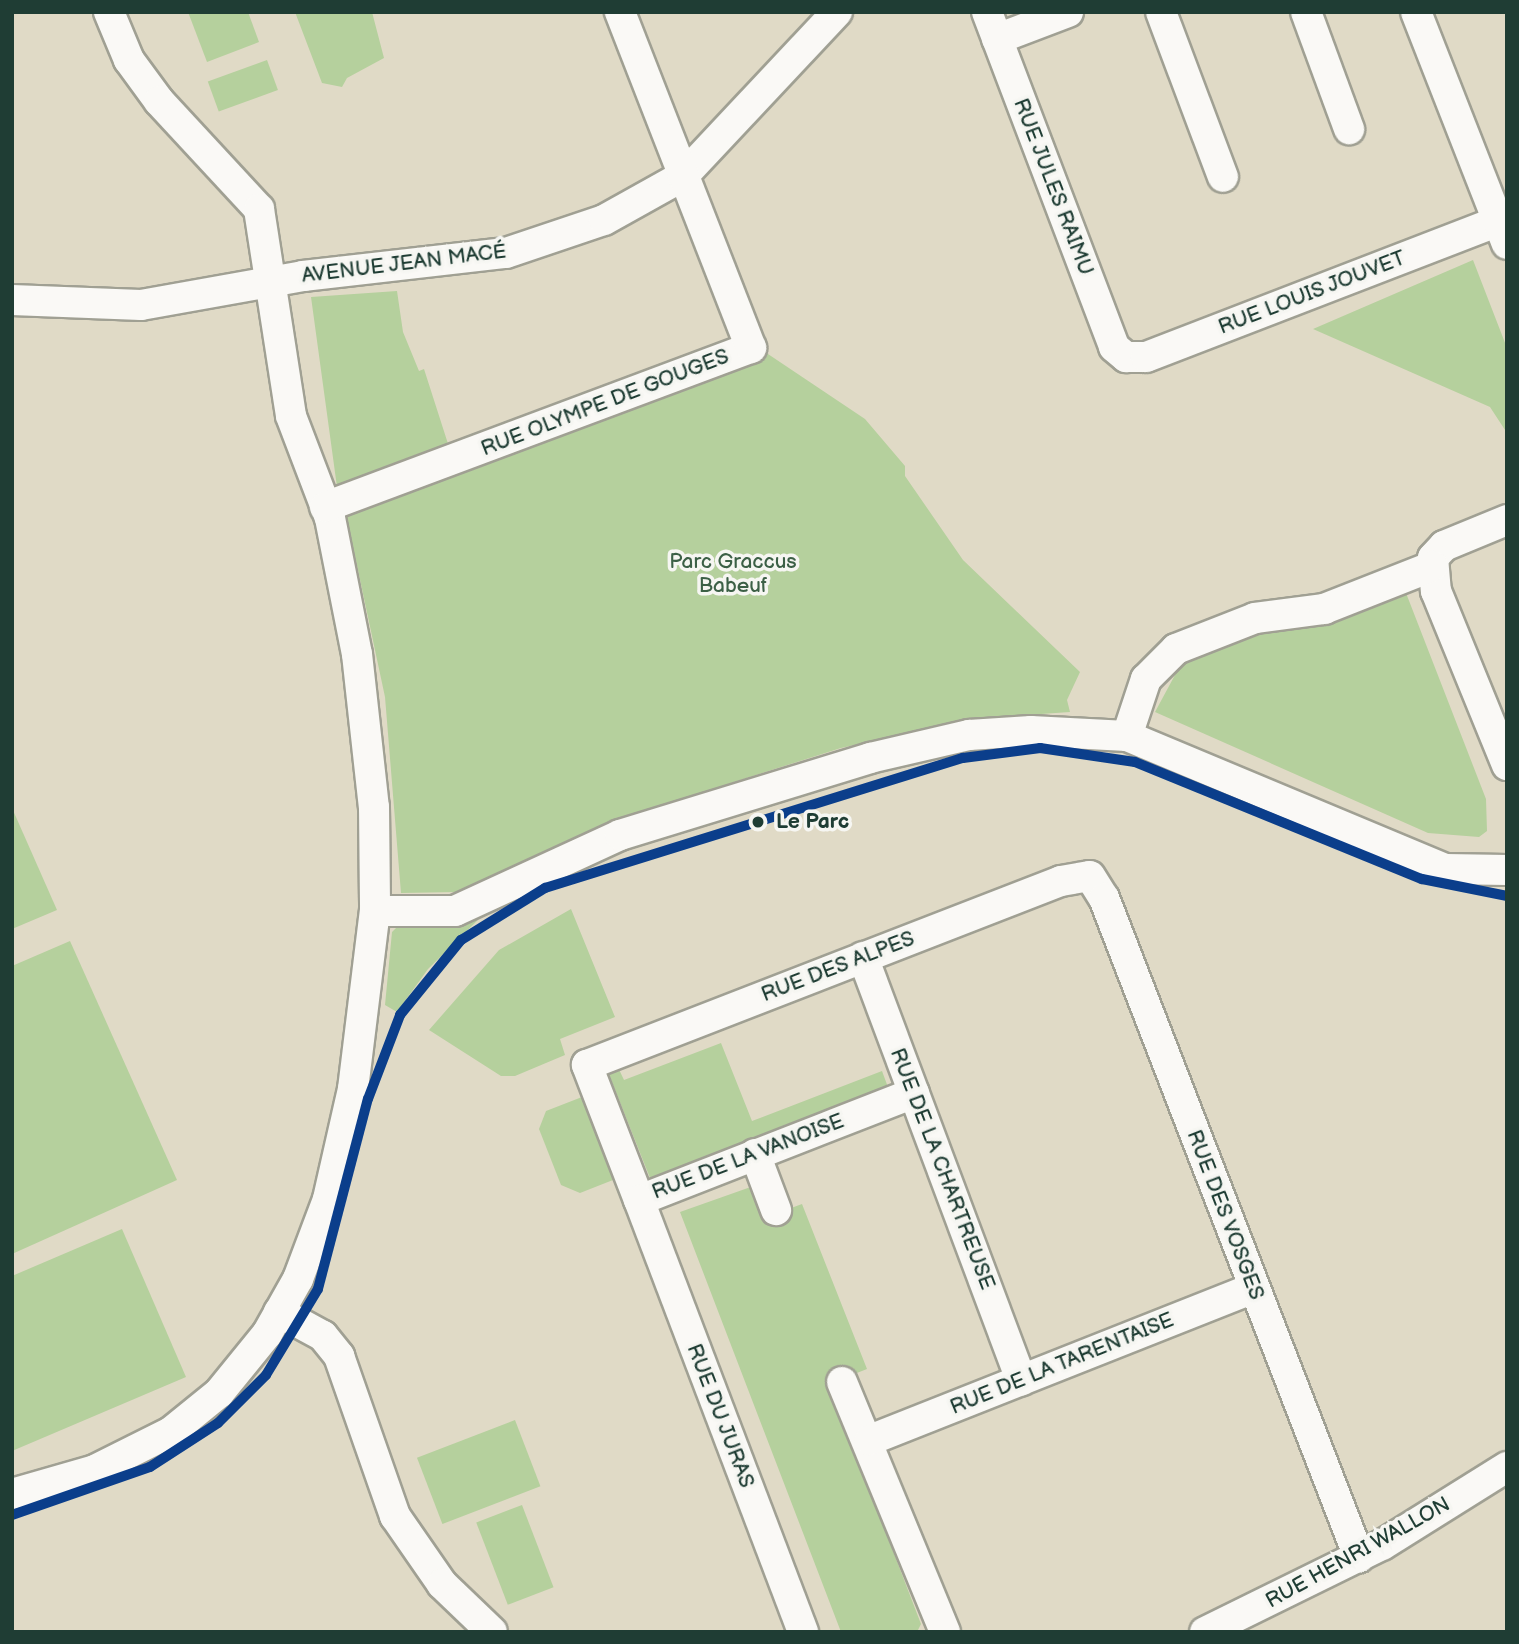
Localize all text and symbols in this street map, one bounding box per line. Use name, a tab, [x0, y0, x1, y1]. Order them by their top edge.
street label: RUE JULES RAIMU	[1007, 94, 1099, 280]
street label: AVENUE JEAN MACÉ	[300, 239, 508, 289]
street label: RUE LOUIS JOUVET	[1214, 246, 1410, 340]
street label: RUE OLYMPE DE GOUGES	[478, 344, 732, 462]
park label: Parc Graccus Babeuf	[669, 549, 797, 599]
place label: Le Parc	[776, 809, 849, 835]
marker: Le Parc	[746, 810, 770, 834]
street label: RUE DES ALPES	[758, 926, 918, 1008]
street label: RUE DE LA CHARTREUSE	[884, 1045, 1000, 1293]
street label: RUE DE LA VANOISE	[648, 1109, 848, 1205]
street label: RUE DES VOSGES	[1181, 1126, 1269, 1304]
street label: RUE DE LA TARENTAISE	[946, 1307, 1178, 1421]
street label: RUE DU JURAS	[681, 1340, 759, 1492]
street label: RUE HENRI WALLON	[1261, 1492, 1455, 1614]

